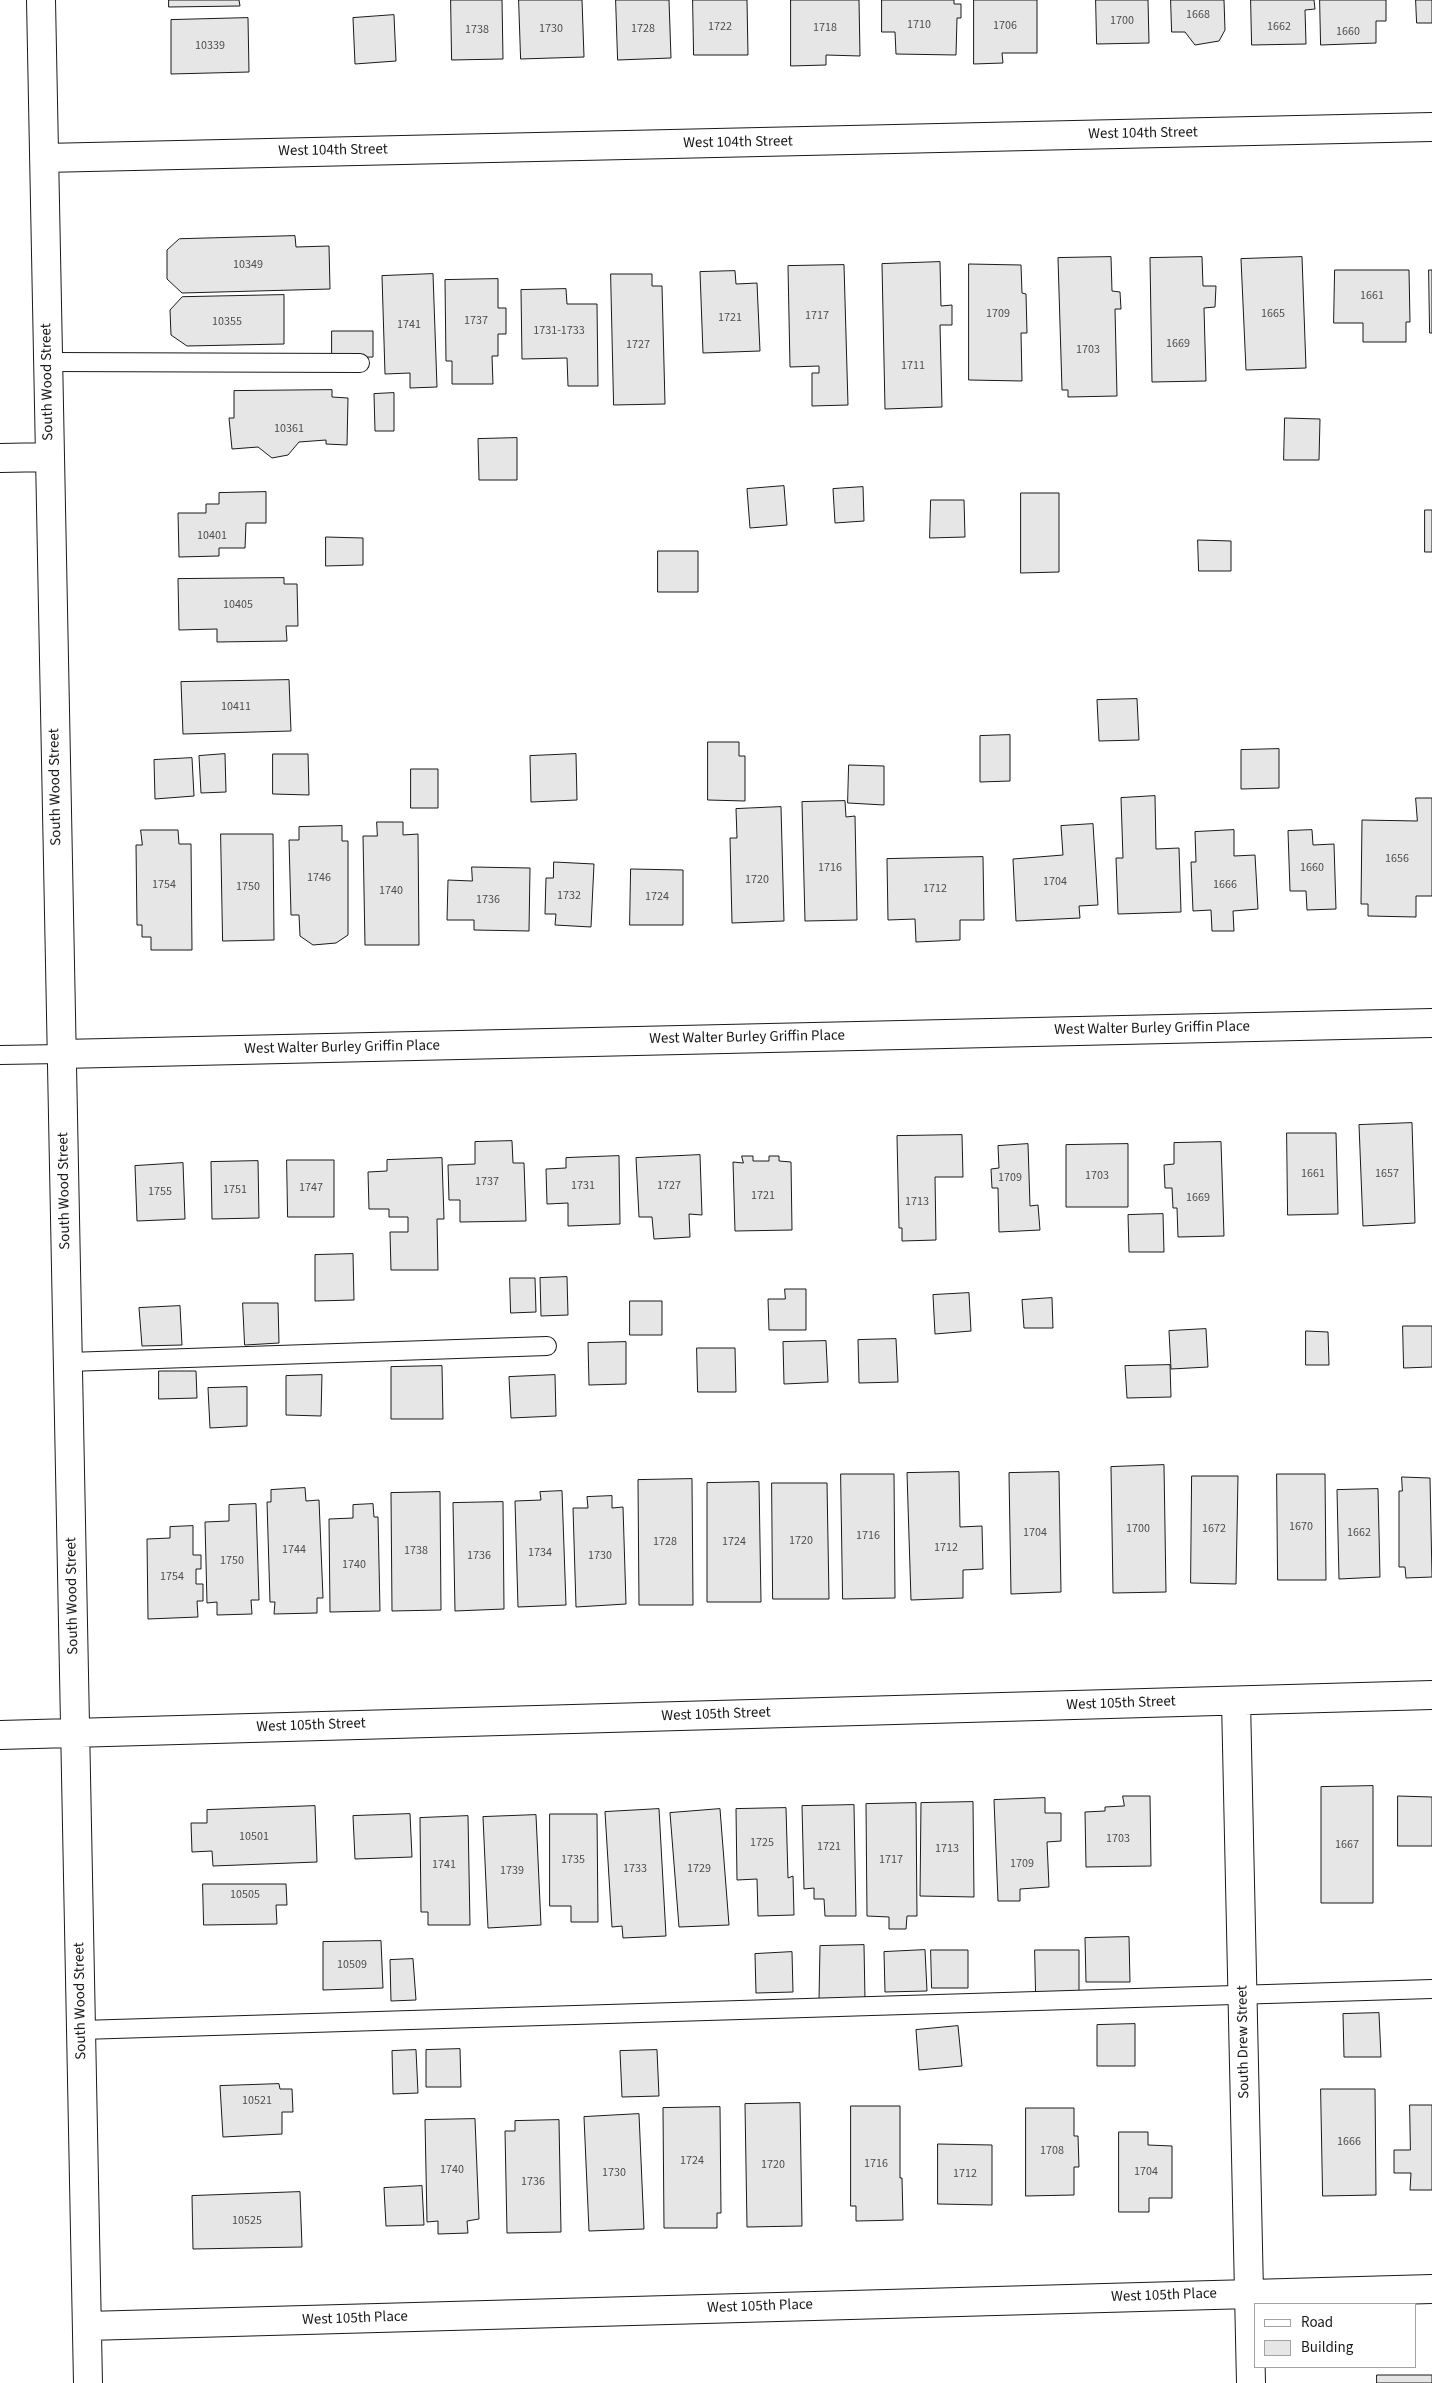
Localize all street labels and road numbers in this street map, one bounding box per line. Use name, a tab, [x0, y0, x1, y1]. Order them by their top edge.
street label: West 104th Street	[1088, 124, 1198, 144]
street label: West 104th Street	[683, 133, 793, 153]
street label: West 104th Street	[278, 141, 388, 161]
street label: South Wood Street	[38, 323, 58, 441]
street label: South Wood Street	[46, 728, 66, 846]
street label: West Walter Burley Griffin Place	[1054, 1018, 1250, 1040]
street label: West Walter Burley Griffin Place	[649, 1027, 845, 1049]
street label: West Walter Burley Griffin Place	[244, 1037, 440, 1059]
street label: South Wood Street	[55, 1132, 75, 1250]
street label: South Wood Street	[63, 1537, 83, 1655]
street label: West 105th Street	[1066, 1693, 1176, 1715]
street label: West 105th Street	[661, 1704, 771, 1726]
street label: West 105th Street	[256, 1715, 366, 1737]
street label: South Wood Street	[71, 1942, 91, 2060]
street label: South Drew Street	[1234, 1985, 1254, 2099]
street label: West 105th Place	[1111, 2285, 1217, 2307]
street label: West 105th Place	[707, 2296, 813, 2318]
street label: West 105th Place	[302, 2308, 408, 2330]

